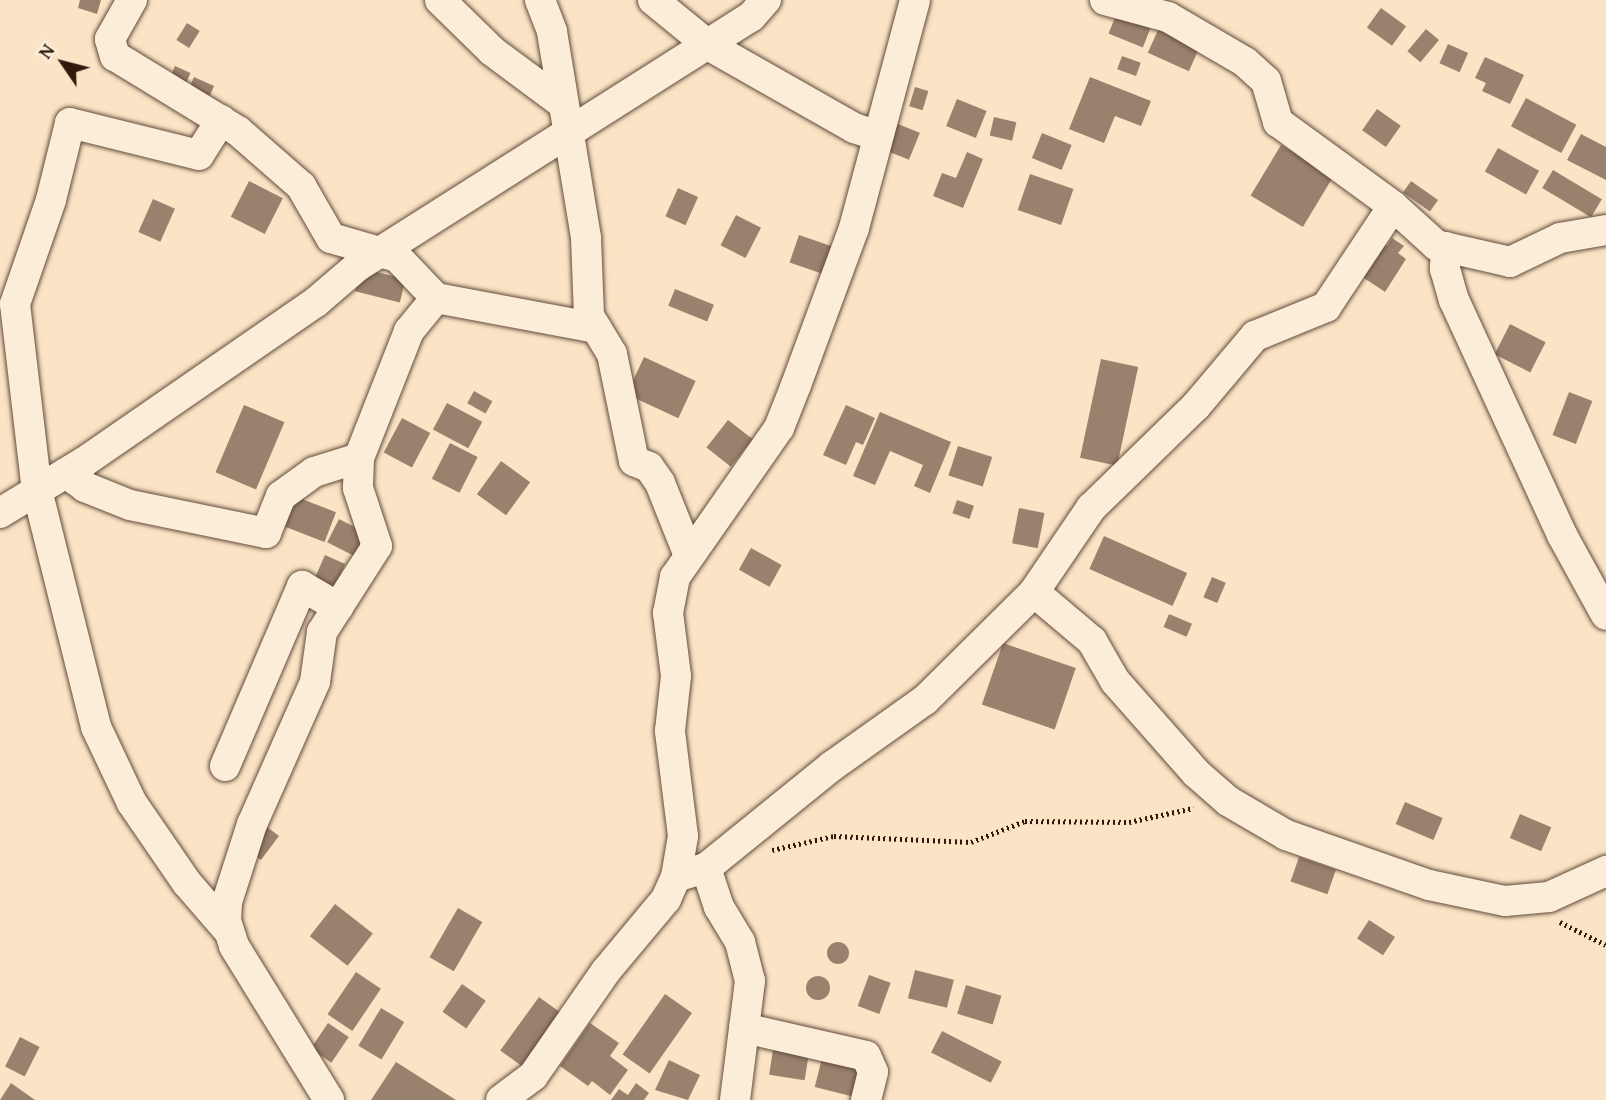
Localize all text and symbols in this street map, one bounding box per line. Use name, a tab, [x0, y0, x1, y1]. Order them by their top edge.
north arrow	[28, 28, 98, 98]
text: N	[31, 38, 61, 64]

